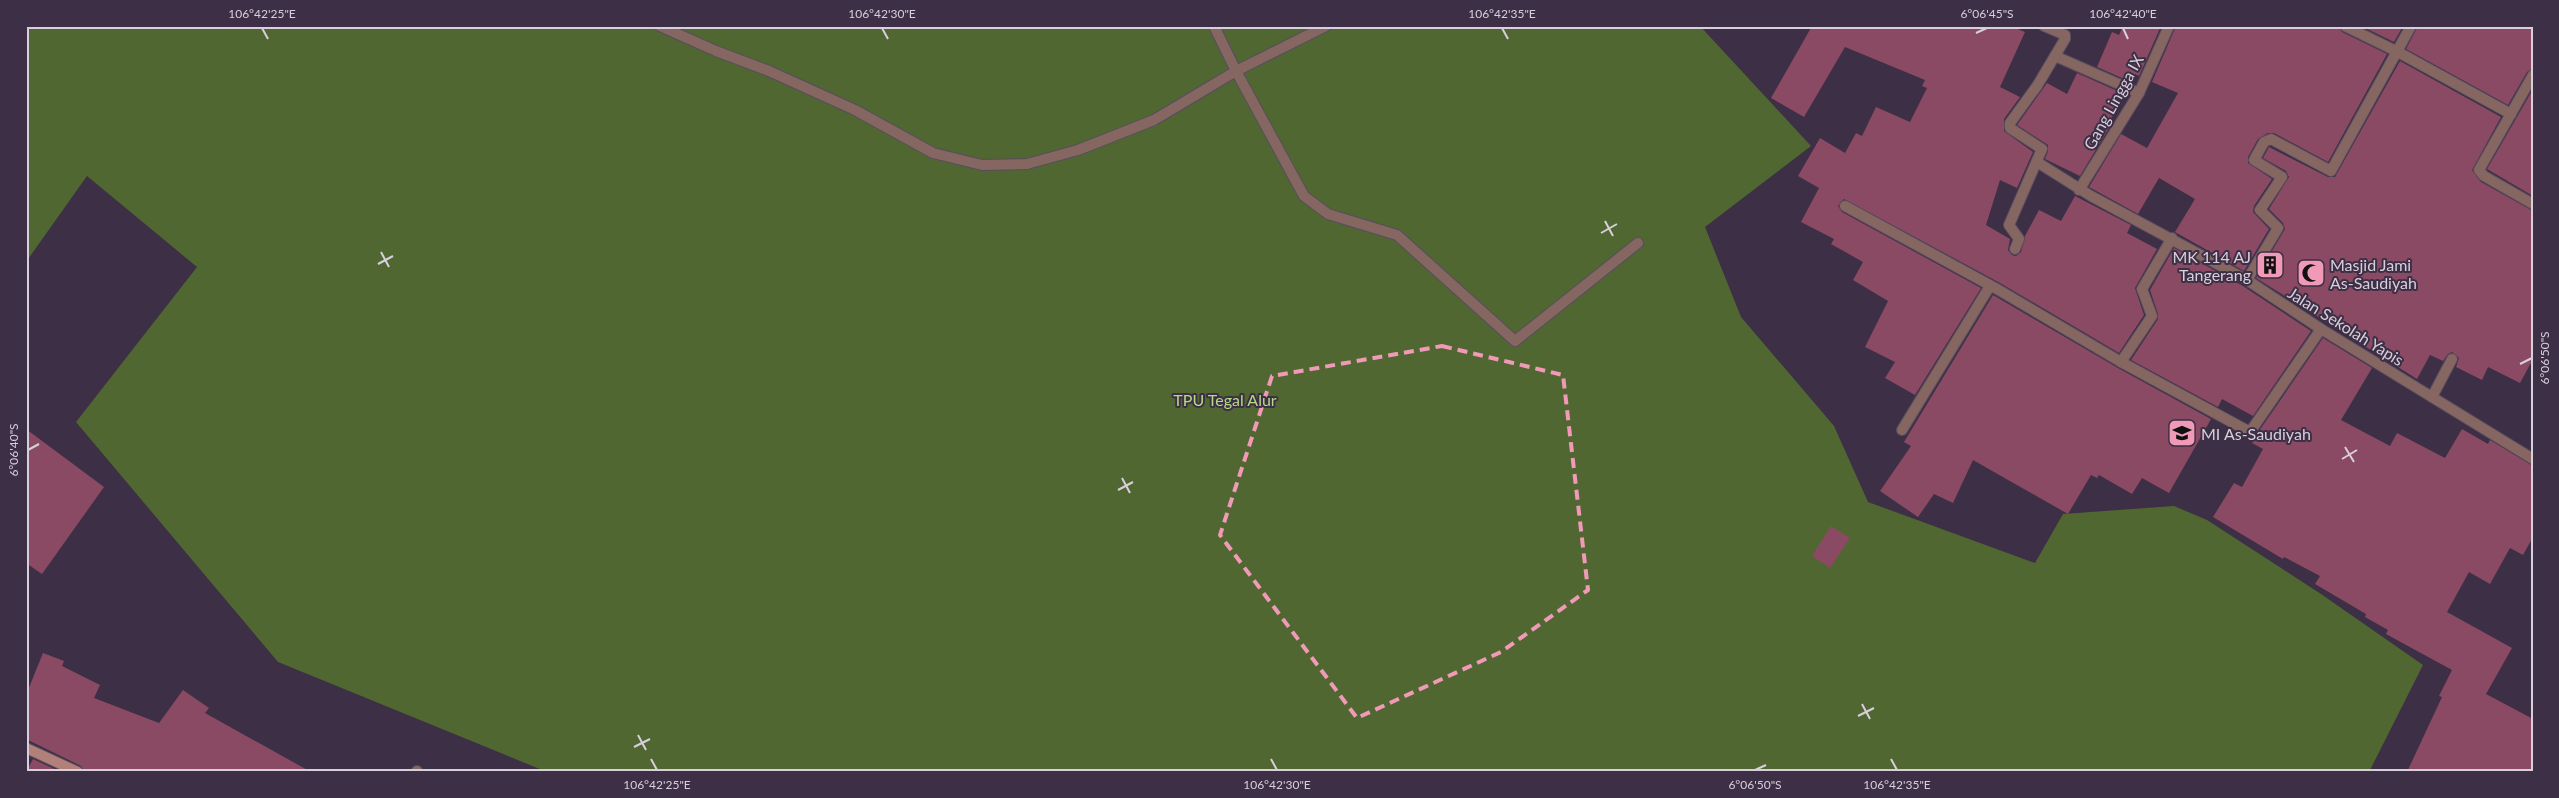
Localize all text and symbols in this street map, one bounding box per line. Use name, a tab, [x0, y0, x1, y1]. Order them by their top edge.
text: 106°42'25"E	[228, 6, 296, 21]
text: 106°42'30"E	[848, 6, 916, 21]
text: 106°42'35"E	[1468, 6, 1536, 21]
text: 6°06'45"S	[1960, 6, 2014, 21]
text: 106°42'40"E	[2089, 6, 2157, 21]
street label: Gang Lingga IX	[2079, 51, 2147, 153]
place label: MK 114 AJ Tangerang	[2172, 247, 2251, 284]
building icon: MK 114 AJ Tangerang	[2255, 250, 2285, 280]
place label: Masjid Jami As-Saudiyah	[2330, 255, 2417, 292]
mosque icon: Masjid Jami As-Saudiyah	[2296, 258, 2326, 288]
street label: Jalan Sekolah Yapis	[2285, 283, 2407, 369]
text: 6°06'50"S	[2537, 331, 2552, 385]
park label: TPU Tegal Alur	[1173, 390, 1277, 409]
school or university icon: MI As-Saudiyah	[2167, 418, 2197, 448]
text: 6°06'40"S	[6, 423, 21, 477]
place label: MI As-Saudiyah	[2201, 424, 2311, 443]
text: 106°42'25"E	[623, 777, 691, 792]
text: 106°42'30"E	[1243, 777, 1311, 792]
text: 6°06'50"S	[1728, 777, 1782, 792]
text: 106°42'35"E	[1863, 777, 1931, 792]

